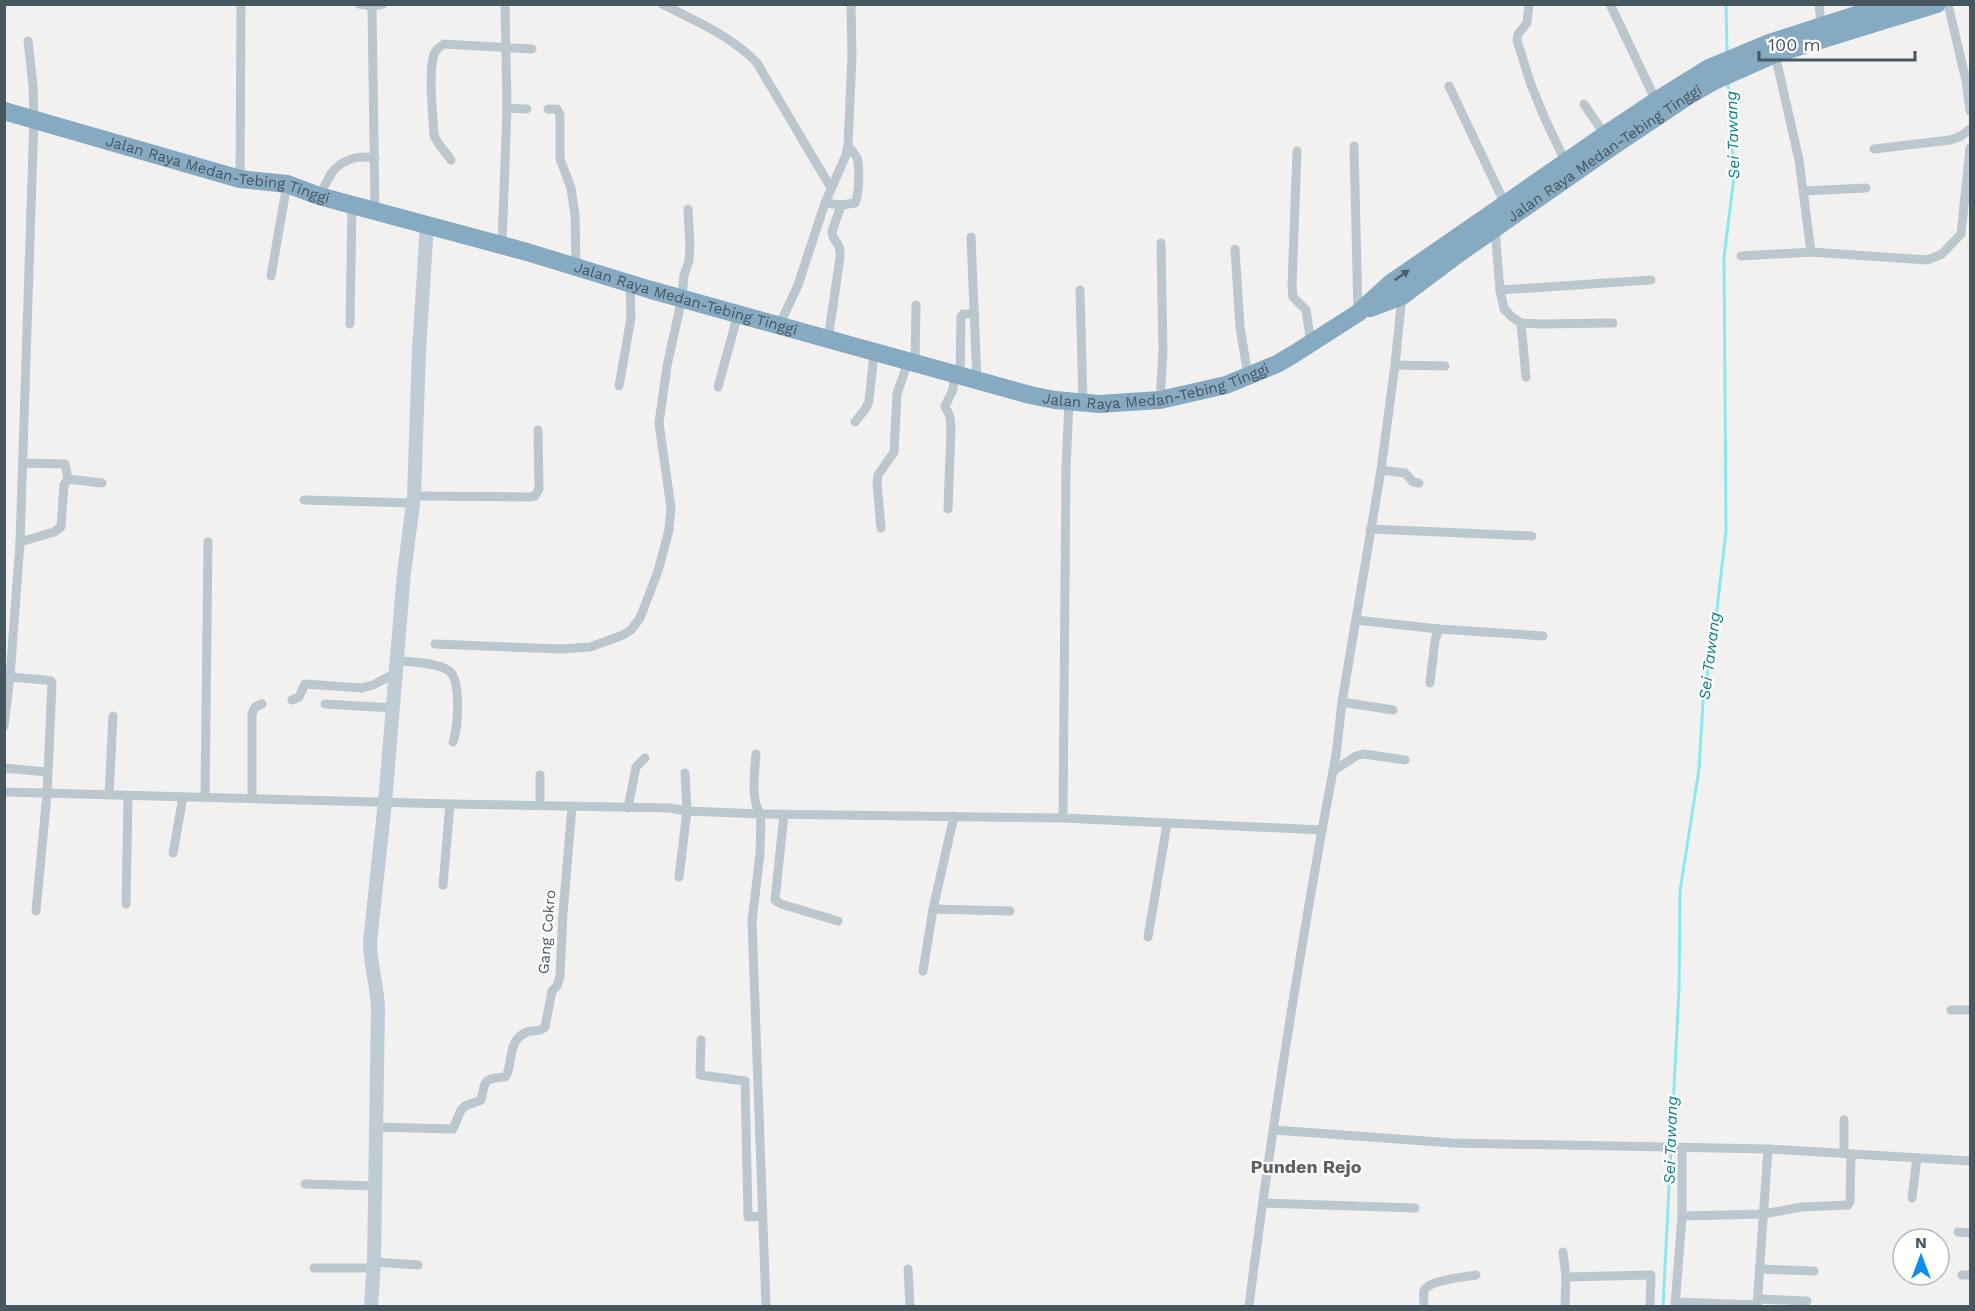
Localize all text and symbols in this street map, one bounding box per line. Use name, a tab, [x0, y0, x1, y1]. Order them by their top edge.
scale bar	[1759, 24, 1915, 62]
text: 100 m	[1768, 34, 1821, 55]
street label: Jalan Raya Medan-Tebing Tinggi	[1504, 81, 1705, 226]
water label: Sei Tawang	[1721, 90, 1744, 180]
street label: Jalan Raya Medan-Tebing Tinggi	[104, 132, 332, 207]
street label: Jalan Raya Medan-Tebing Tinggi	[572, 258, 800, 339]
one-way arrow	[1394, 269, 1410, 281]
street label: Jalan Raya Medan-Tebing Tinggi	[1041, 359, 1272, 413]
water label: Sei Tawang	[1695, 611, 1724, 701]
street label: Gang Cokro	[534, 889, 560, 975]
water label: Sei Tawang	[1659, 1095, 1682, 1185]
district label: Punden Rejo	[1251, 1156, 1362, 1177]
north arrow	[1891, 1227, 1951, 1287]
text: N	[1915, 1233, 1927, 1252]

